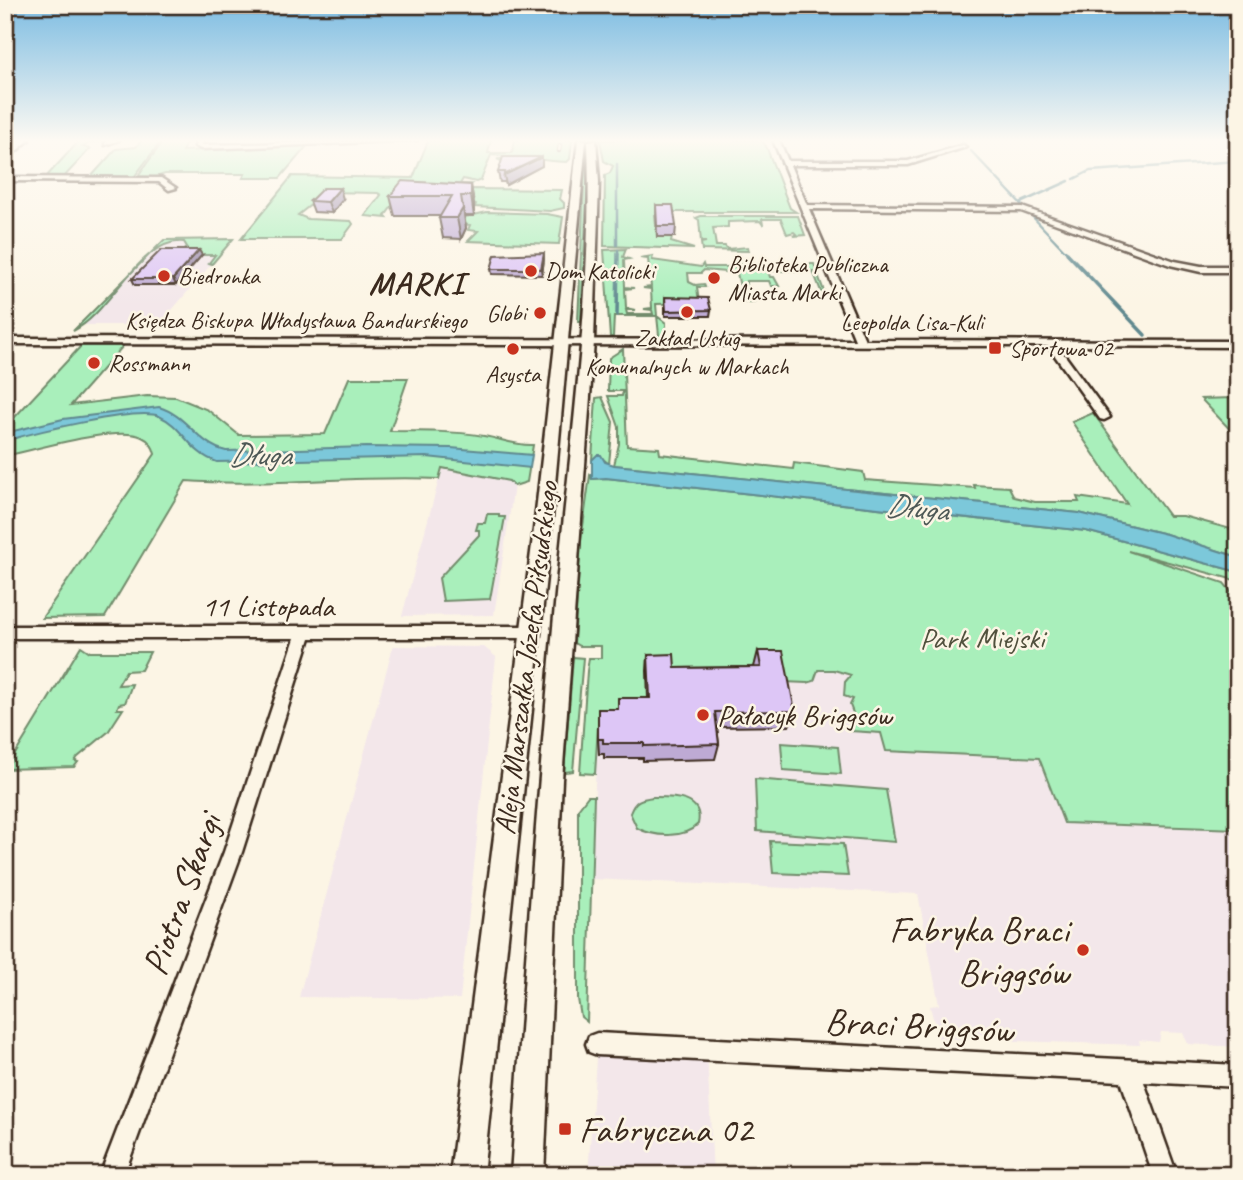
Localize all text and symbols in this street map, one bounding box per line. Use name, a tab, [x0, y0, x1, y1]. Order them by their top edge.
place label: Biblioteka Publiczna Miasta Marki	[728, 249, 889, 307]
place label: Dom Katolicki	[545, 256, 657, 286]
place label: Biedronka	[178, 261, 261, 291]
district label: MARKI	[369, 263, 470, 304]
marker: Dom Katolicki	[523, 263, 539, 279]
marker: Biedronka	[156, 268, 172, 284]
marker: Biblioteka Publiczna Miasta Marki	[706, 270, 722, 286]
place label: Globi	[487, 298, 529, 328]
marker: Zakład Usług Komunalnych w Markach	[679, 304, 695, 320]
street label: Księdza Biskupa Władysława Bandurskiego	[125, 305, 468, 335]
marker: Globi	[532, 305, 548, 321]
street label: Leopolda Lisa-Kuli	[841, 307, 986, 337]
place label: Zakład Usług Komunalnych w Markach	[585, 323, 790, 381]
place label: Sportowa 02	[1009, 333, 1115, 363]
marker: Sportowa 02	[987, 340, 1003, 356]
marker: Asysta	[505, 341, 521, 357]
place label: Rossmann	[108, 348, 190, 378]
marker: Rossmann	[86, 355, 102, 371]
place label: Asysta	[486, 359, 542, 389]
water label: Długa	[229, 433, 294, 476]
street label: Aleja Marszałka Józefa Piłsudskiego	[486, 478, 567, 837]
water label: Długa	[884, 484, 953, 531]
street label: 11 Listopada	[202, 587, 336, 625]
park label: Park Miejski	[920, 619, 1048, 657]
place label: Pałacyk Briggsów	[717, 696, 894, 734]
marker: Pałacyk Briggsów	[695, 707, 711, 723]
street label: Piotra Skargi	[131, 803, 234, 981]
place label: Fabryka Braci Briggsów	[889, 906, 1073, 996]
marker: Fabryka Braci Briggsów	[1075, 942, 1091, 958]
street label: Braci Briggsów	[824, 997, 1017, 1054]
place label: Fabryczna 02	[579, 1106, 756, 1153]
marker: Fabryczna 02	[557, 1121, 573, 1137]

